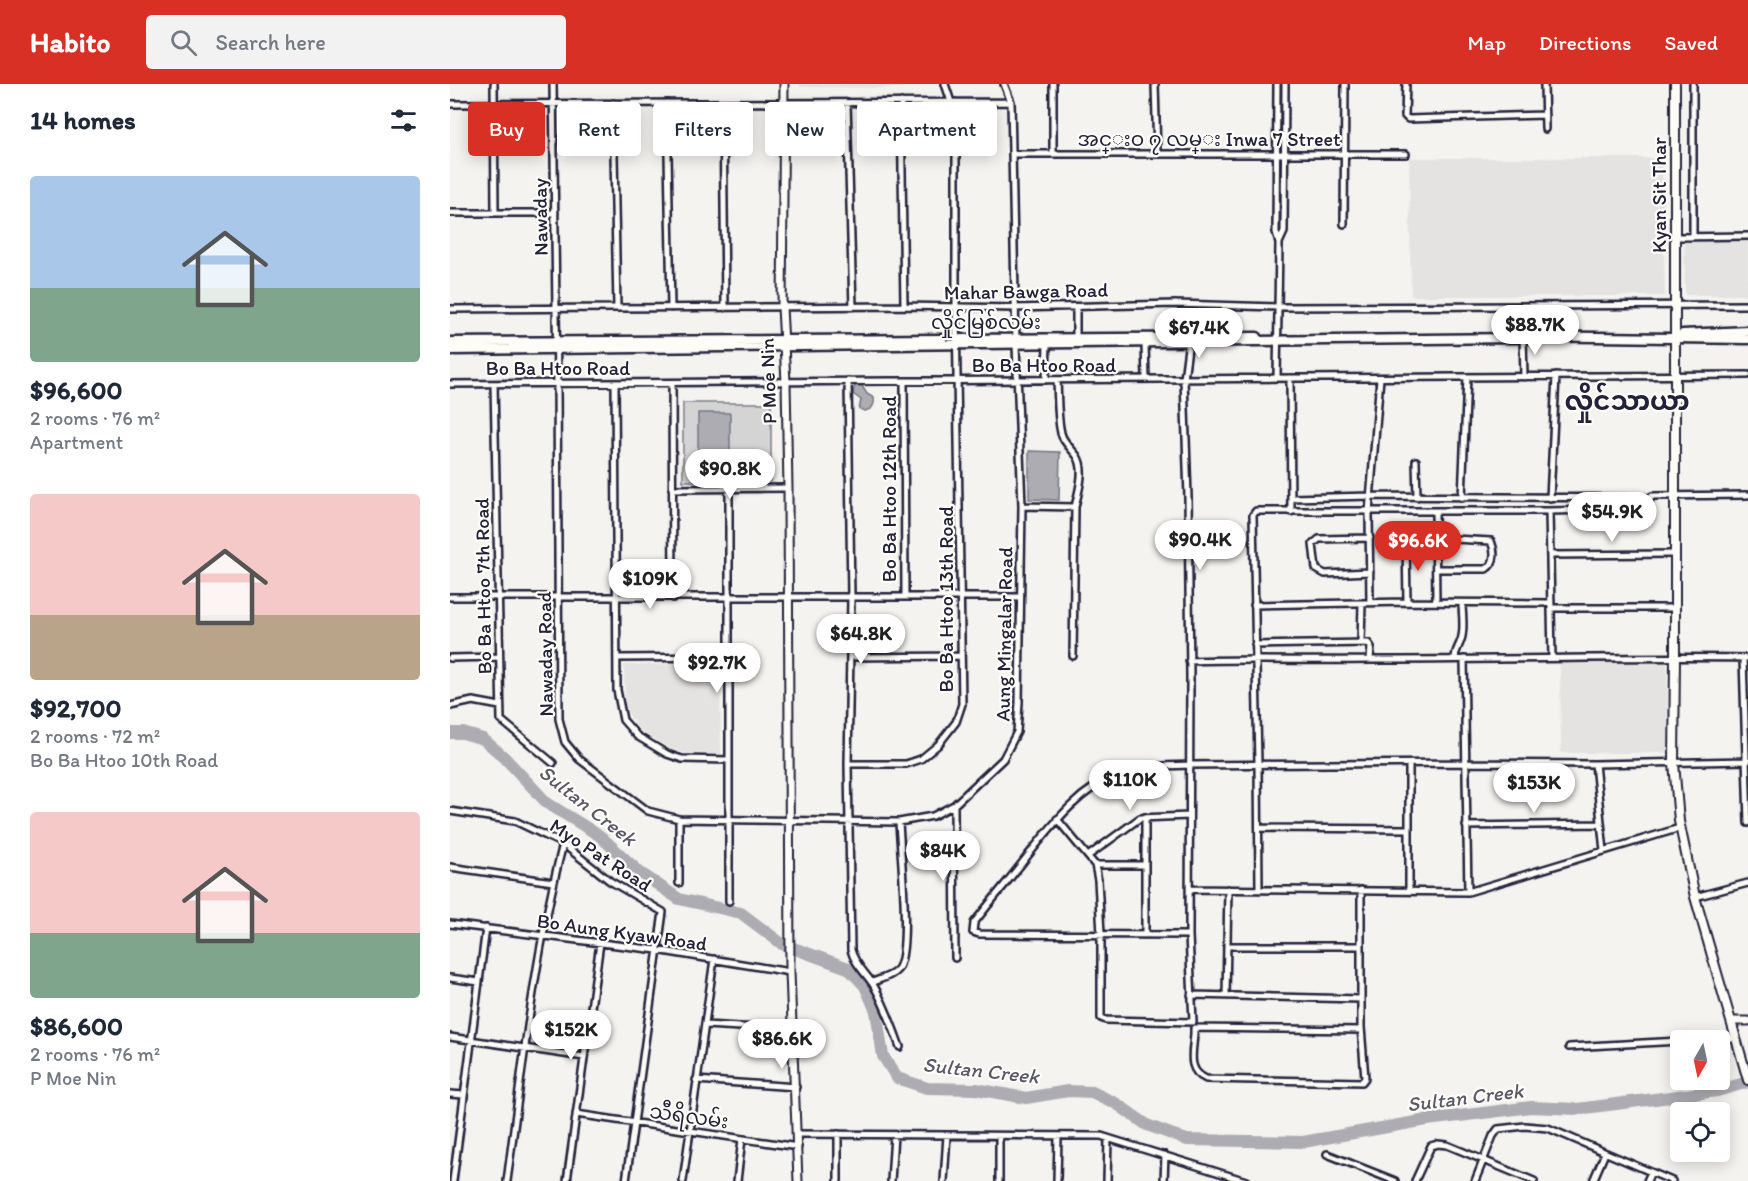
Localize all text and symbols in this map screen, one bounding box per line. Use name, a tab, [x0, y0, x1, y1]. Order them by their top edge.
search box	[146, 15, 566, 69]
text: Habito	[30, 25, 110, 59]
icon: search	[167, 26, 200, 59]
text: Search here	[215, 29, 326, 56]
text: Map	[1468, 30, 1506, 55]
text: Directions	[1539, 30, 1631, 55]
text: Saved	[1664, 30, 1718, 55]
chip: Buy	[468, 102, 545, 156]
chip: Rent	[557, 102, 641, 156]
chip: Filters	[653, 102, 753, 156]
chip: New	[765, 102, 845, 156]
chip: Apartment	[857, 102, 997, 156]
text: 14 homes	[30, 104, 136, 136]
icon: filters	[387, 104, 420, 137]
street label: အင္းဝ ၇ လမ္း Inwa 7 Street	[1078, 127, 1341, 155]
street label: Kyan Sit Thar	[1647, 137, 1671, 253]
street label: Nawaday	[527, 177, 553, 256]
icon: home	[171, 215, 279, 323]
street label: Mahar Bawga Road	[944, 278, 1109, 304]
pin: $88.7K	[1486, 305, 1584, 356]
street label: လှိုင်မြစ်လမ်း	[931, 308, 1041, 338]
pin: $67.4K	[1150, 308, 1248, 359]
text: $88.7K	[1505, 312, 1565, 336]
text: $67.4K	[1169, 315, 1229, 339]
street label: P Moe Nin	[755, 338, 781, 424]
street label: Bo Ba Htoo Road	[972, 353, 1116, 377]
street label: Bo Ba Htoo Road	[486, 356, 630, 380]
text: $96,600	[30, 374, 122, 406]
district label: လှိုင်သာယာ	[1564, 382, 1690, 423]
street label: Bo Ba Htoo 12th Road	[877, 396, 901, 582]
text: 2 rooms · 76 m²	[30, 406, 160, 430]
text: Apartment	[30, 430, 123, 454]
pin: $90.8K	[681, 449, 779, 500]
text: $90.8K	[699, 456, 761, 480]
pin: $54.9K	[1563, 492, 1661, 543]
street label: Bo Ba Htoo 7th Road	[469, 498, 497, 674]
text: $54.9K	[1582, 499, 1642, 523]
street label: Bo Ba Htoo 13th Road	[934, 506, 958, 692]
pin: $90.4K	[1151, 520, 1249, 571]
pin: $96.6K	[1369, 521, 1467, 572]
text: $90.4K	[1169, 527, 1231, 551]
text: $96.6K	[1388, 528, 1448, 552]
icon: home	[171, 533, 279, 641]
street label: Aung Mingalar Road	[990, 546, 1018, 722]
pin: $109K	[608, 559, 692, 610]
text: $109K	[623, 566, 677, 590]
street label: Nawaday Road	[532, 591, 558, 717]
pin: $64.8K	[812, 614, 910, 665]
text: $64.8K	[830, 621, 892, 645]
pin: $92.7K	[668, 643, 766, 694]
text: $92.7K	[688, 650, 746, 674]
text: $92,700	[30, 692, 122, 724]
text: 2 rooms · 72 m²	[30, 724, 160, 748]
text: Bo Ba Htoo 10th Road	[30, 748, 218, 772]
water label: Sultan Creek	[534, 759, 643, 852]
pin: $110K	[1088, 760, 1172, 811]
pin: $153K	[1492, 763, 1576, 814]
text: $110K	[1103, 767, 1157, 791]
text: $153K	[1507, 770, 1561, 794]
street label: Myo Pat Road	[545, 813, 657, 897]
pin: $84K	[907, 831, 979, 882]
text: $84K	[920, 838, 966, 862]
icon: home	[171, 851, 279, 959]
street label: Bo Aung Kyaw Road	[536, 908, 709, 956]
text: $86,600	[30, 1010, 123, 1042]
pin: $152K	[529, 1010, 613, 1061]
text: $152K	[544, 1017, 598, 1041]
pin: $86.6K	[733, 1019, 831, 1070]
text: $86.6K	[752, 1026, 812, 1050]
north arrow	[1670, 1030, 1730, 1090]
map controls	[1670, 1030, 1730, 1162]
text: 2 rooms · 76 m²	[30, 1042, 160, 1066]
water label: Sultan Creek	[922, 1051, 1042, 1089]
text: P Moe Nin	[30, 1066, 116, 1090]
water label: Sultan Creek	[1406, 1077, 1526, 1117]
street label: သီရိလမ်း	[648, 1097, 730, 1137]
button: locate	[1670, 1102, 1730, 1162]

